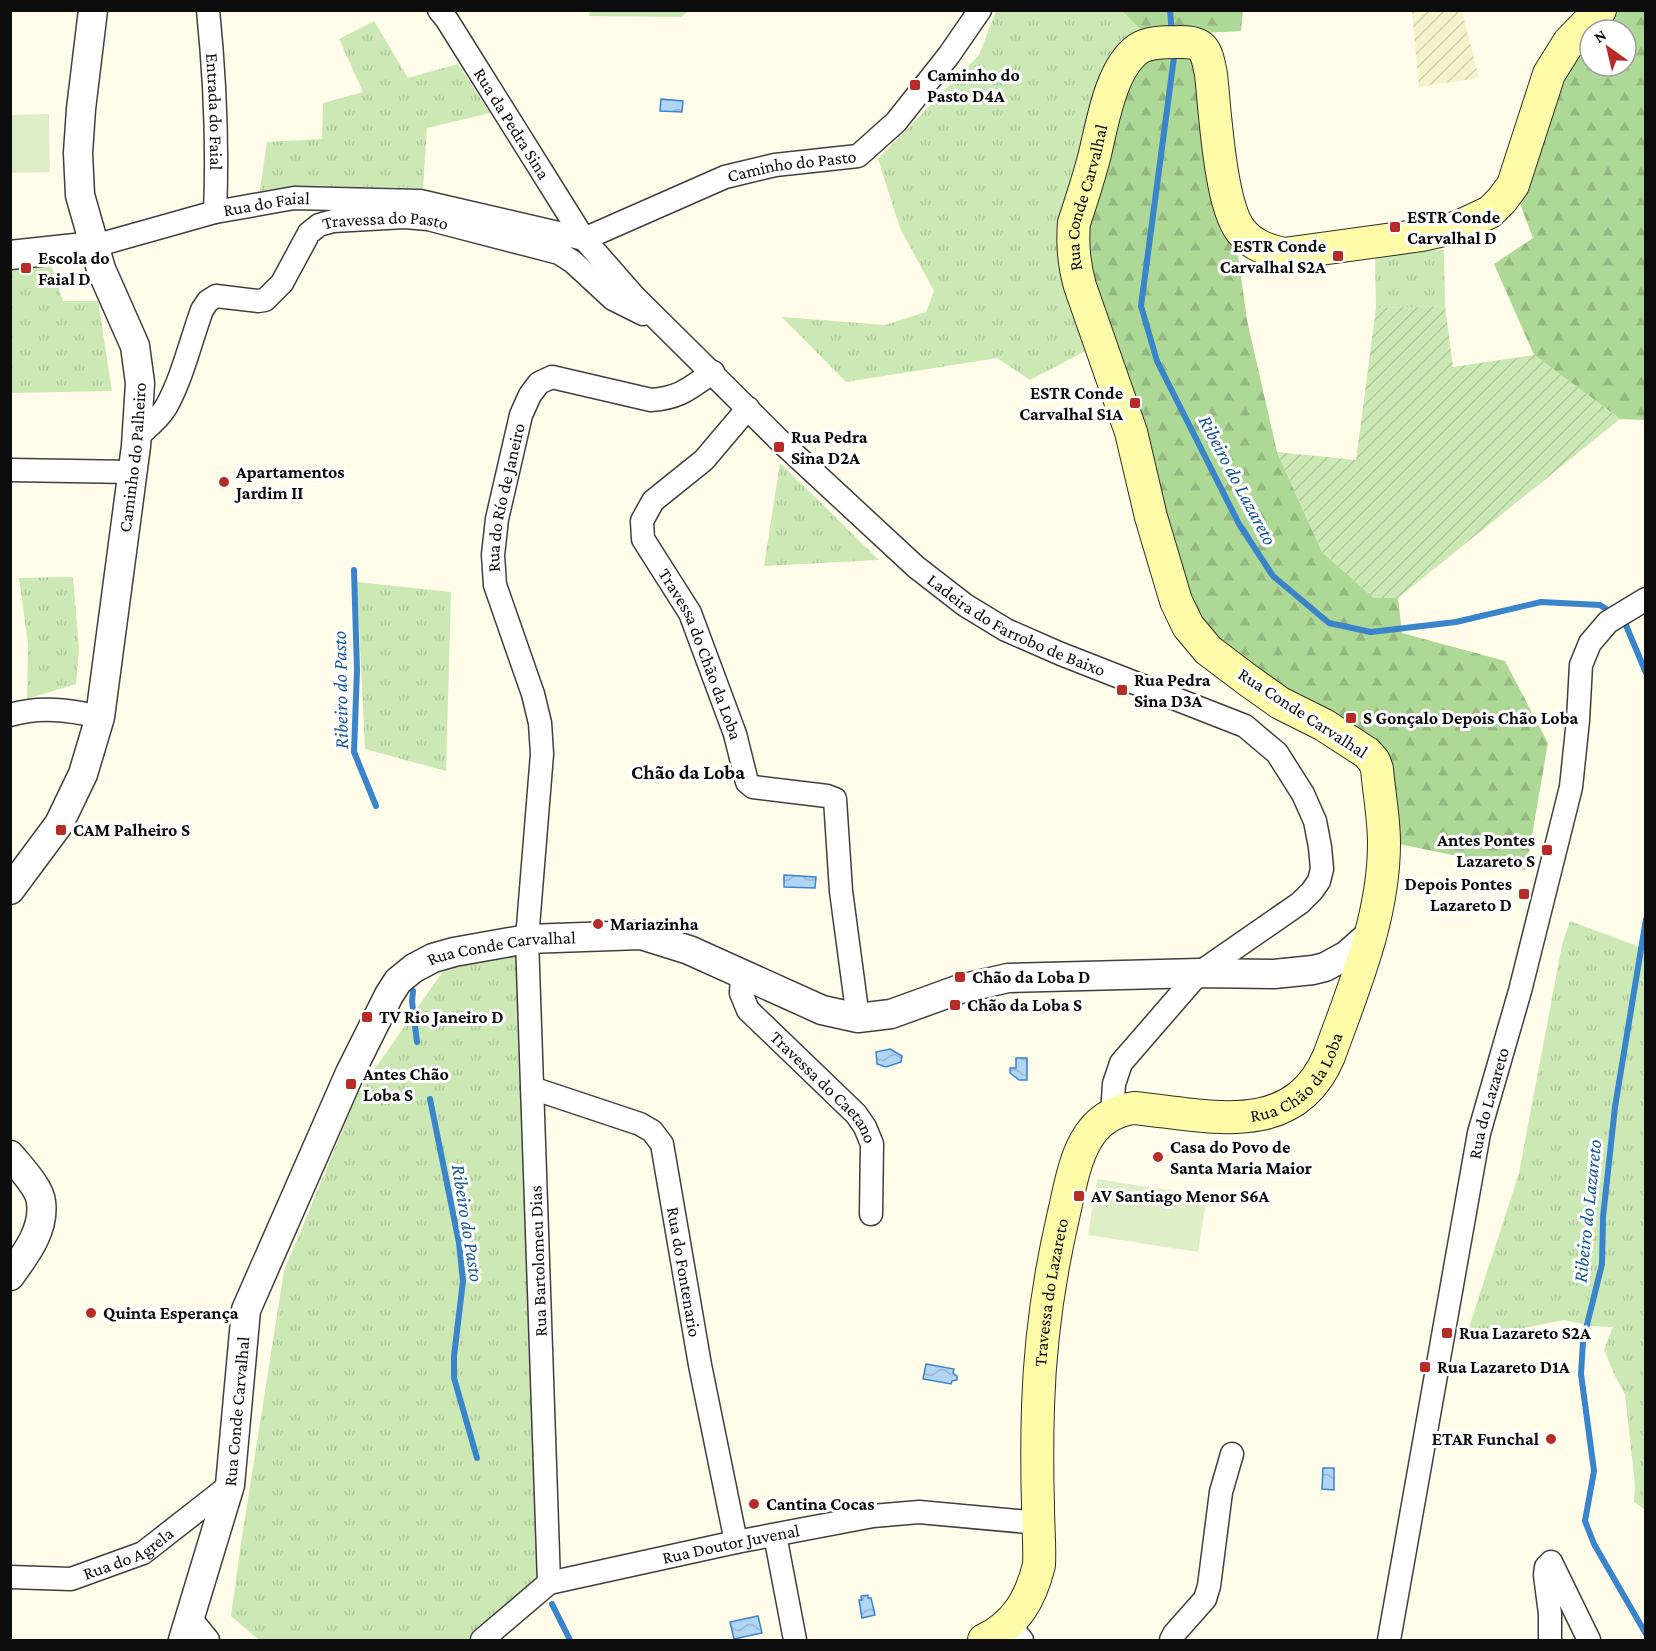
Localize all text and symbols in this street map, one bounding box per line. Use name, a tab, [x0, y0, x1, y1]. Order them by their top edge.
north arrow	[1578, 18, 1638, 78]
text: N	[1591, 26, 1609, 46]
street label: Entrada do Faial	[202, 52, 226, 171]
street label: Rua da Pedra Sina	[470, 64, 554, 183]
place label: Caminho do Pasto D4A	[927, 65, 1020, 106]
marker: Caminho do Pasto D4A	[908, 78, 922, 92]
street label: Rua Conde Carvalhal	[1063, 122, 1111, 272]
street label: Caminho do Pasto	[725, 146, 857, 186]
street label: Rua do Faial	[222, 188, 310, 220]
street label: Travessa do Pasto	[320, 207, 451, 234]
place label: ESTR Conde Carvalhal D	[1407, 207, 1500, 248]
marker: ESTR Conde Carvalhal D	[1388, 220, 1402, 234]
place label: ESTR Conde Carvalhal S2A	[1220, 236, 1326, 277]
place label: Escola do Faial D	[38, 248, 110, 289]
marker: ESTR Conde Carvalhal S2A	[1331, 249, 1345, 263]
marker: Escola do Faial D	[19, 261, 33, 275]
street label: Caminho do Palheiro	[115, 382, 150, 533]
place label: ESTR Conde Carvalhal S1A	[1019, 383, 1123, 424]
marker: ESTR Conde Carvalhal S1A	[1128, 396, 1142, 410]
water label: Ribeiro do Lazareto	[1195, 411, 1281, 549]
street label: Rua do Río de Janeiro	[483, 421, 529, 573]
place label: Rua Pedra Sina D2A	[791, 427, 868, 468]
marker: Rua Pedra Sina D2A	[772, 440, 786, 454]
place label: Apartamentos Jardim II	[234, 462, 345, 503]
marker: Apartamentos Jardim II	[217, 475, 231, 489]
street label: Travessa do Chão da Loba	[654, 565, 746, 742]
street label: Ladeira do Farrobo de Baixo	[923, 570, 1108, 680]
water label: Ribeiro do Pasto	[328, 631, 352, 749]
street label: Rua Conde Carvalhal	[1235, 664, 1372, 762]
place label: Rua Pedra Sina D3A	[1134, 670, 1211, 711]
marker: Rua Pedra Sina D3A	[1115, 683, 1129, 697]
place label: S Gonçalo Depois Chão Loba	[1363, 708, 1578, 728]
marker: S Gonçalo Depois Chão Loba	[1344, 711, 1358, 725]
district label: Chão da Loba	[631, 761, 745, 783]
place label: CAM Palheiro S	[73, 820, 190, 840]
marker: CAM Palheiro S	[54, 823, 68, 837]
place label: Antes Pontes Lazareto S	[1436, 830, 1535, 871]
marker: Antes Pontes Lazareto S	[1540, 843, 1554, 857]
place label: Depois Pontes Lazareto D	[1405, 874, 1512, 915]
marker: Depois Pontes Lazareto D	[1517, 887, 1531, 901]
place label: Mariazinha	[610, 914, 699, 934]
marker: Mariazinha	[591, 917, 605, 931]
street label: Rua Conde Carvalhal	[423, 927, 576, 969]
place label: Chão da Loba D	[972, 967, 1090, 987]
marker: Chão da Loba D	[953, 970, 967, 984]
place label: Chão da Loba S	[967, 995, 1082, 1015]
marker: Chão da Loba S	[948, 998, 962, 1012]
place label: TV Rio Janeiro D	[379, 1007, 504, 1027]
marker: TV Rio Janeiro D	[360, 1010, 374, 1024]
street label: Travessa do Caetano	[766, 1027, 881, 1146]
street label: Rua Chão da Loba	[1249, 1030, 1347, 1126]
street label: Rua do Lazareto	[1465, 1045, 1513, 1161]
place label: Antes Chão Loba S	[362, 1064, 449, 1105]
marker: Antes Chão Loba S	[344, 1077, 358, 1091]
place label: Casa do Povo de Santa Maria Maior	[1170, 1137, 1312, 1178]
water label: Ribeiro do Lazareto	[1569, 1138, 1605, 1284]
marker: Casa do Povo de Santa Maria Maior	[1151, 1150, 1165, 1164]
water label: Ribeiro do Pasto	[448, 1163, 488, 1283]
street label: Rua Bartolomeu Dias	[525, 1185, 551, 1337]
place label: AV Santiago Menor S6A	[1090, 1186, 1270, 1206]
marker: AV Santiago Menor S6A	[1072, 1189, 1086, 1203]
street label: Rua do Fontenario	[663, 1205, 705, 1339]
street label: Travessa do Lazareto	[1030, 1216, 1072, 1367]
place label: Quinta Esperança	[103, 1303, 239, 1323]
marker: Quinta Esperança	[84, 1306, 98, 1320]
place label: Rua Lazareto S2A	[1459, 1323, 1591, 1343]
marker: Rua Lazareto S2A	[1440, 1326, 1454, 1340]
street label: Rua Conde Carvalhal	[220, 1335, 254, 1487]
place label: Rua Lazareto D1A	[1437, 1357, 1570, 1377]
marker: Rua Lazareto D1A	[1418, 1360, 1432, 1374]
place label: ETAR Funchal	[1432, 1429, 1539, 1449]
marker: ETAR Funchal	[1544, 1432, 1558, 1446]
place label: Cantina Cocas	[766, 1494, 875, 1514]
marker: Cantina Cocas	[747, 1497, 761, 1511]
street label: Rua Doutor Juvenal	[660, 1520, 802, 1568]
street label: Rua do Agrela	[80, 1523, 177, 1584]

